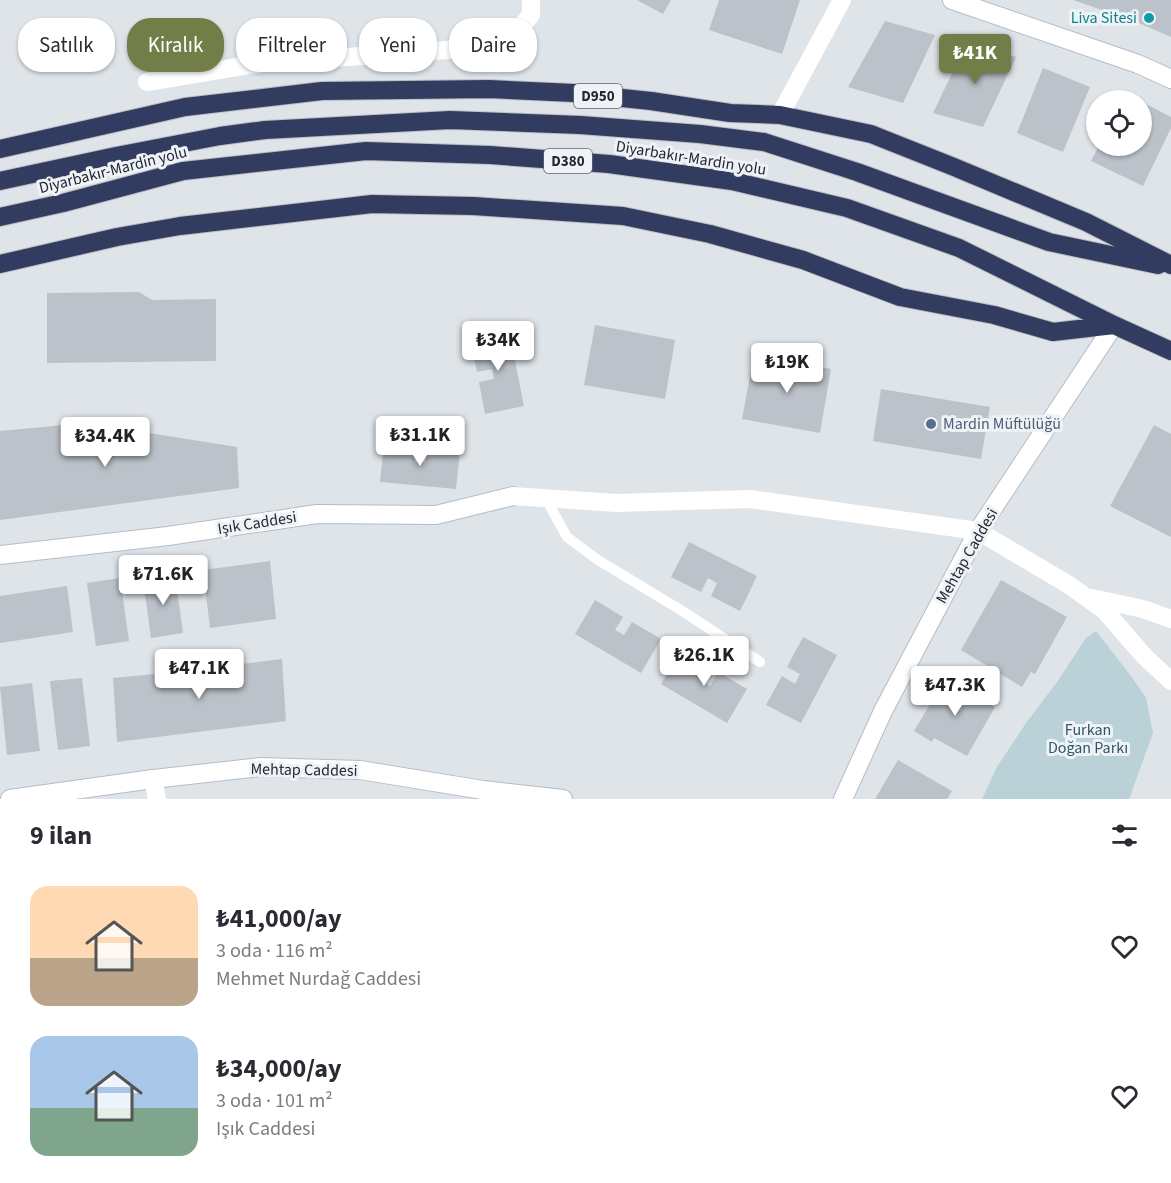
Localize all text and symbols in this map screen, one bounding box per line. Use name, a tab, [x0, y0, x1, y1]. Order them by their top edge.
place label: Liva Sitesi	[1071, 7, 1137, 29]
marker: Liva Sitesi	[1142, 11, 1156, 25]
chip: Satılık	[18, 18, 115, 72]
chip: Kiralık	[127, 18, 224, 72]
chip: Filtreler	[236, 18, 347, 72]
chip: Yeni	[359, 18, 437, 72]
chip: Daire	[449, 18, 537, 72]
pin: ₺41K	[939, 34, 1011, 85]
text: ₺41K	[953, 39, 997, 67]
road number: D950	[574, 84, 622, 108]
map controls	[1086, 90, 1152, 156]
button: locate	[1086, 90, 1152, 156]
street label: Diyarbakır-Mardin yolu	[614, 135, 768, 181]
street label: Diyarbakır-Mardin yolu	[37, 141, 189, 199]
road number: D380	[544, 149, 592, 173]
pin: ₺34K	[462, 321, 534, 372]
text: ₺34K	[476, 326, 520, 354]
pin: ₺19K	[751, 343, 823, 394]
text: ₺19K	[765, 348, 809, 376]
place label: Mardin Müftülüğü	[943, 413, 1061, 435]
pin: ₺31.1K	[371, 416, 469, 467]
pin: ₺34.4K	[56, 417, 154, 468]
marker: Mardin Müftülüğü	[924, 417, 938, 431]
text: ₺31.1K	[390, 421, 450, 449]
text: ₺34.4K	[75, 422, 135, 450]
street label: Mehtap Caddesi	[931, 504, 1003, 608]
street label: Işık Caddesi	[216, 506, 298, 540]
pin: ₺71.6K	[114, 555, 212, 606]
text: ₺71.6K	[133, 560, 193, 588]
pin: ₺26.1K	[655, 636, 753, 687]
text: ₺26.1K	[674, 641, 734, 669]
pin: ₺47.1K	[150, 649, 248, 700]
text: ₺47.1K	[169, 654, 229, 682]
pin: ₺47.3K	[906, 666, 1004, 717]
text: ₺47.3K	[925, 671, 985, 699]
park label: Furkan Doğan Parkı	[1048, 719, 1128, 759]
street label: Mehtap Caddesi	[250, 758, 358, 782]
text: 9 ilan	[30, 817, 92, 854]
icon: filters	[1108, 819, 1141, 852]
text: ₺41,000/ay	[216, 900, 342, 937]
icon: home	[78, 910, 150, 982]
icon: heart	[1108, 930, 1141, 963]
text: 3 oda · 116 m²	[216, 937, 333, 965]
text: Mehmet Nurdağ Caddesi	[216, 965, 421, 993]
text: ₺34,000/ay	[216, 1050, 342, 1087]
icon: home	[78, 1060, 150, 1132]
icon: heart	[1108, 1080, 1141, 1113]
text: 3 oda · 101 m²	[216, 1087, 333, 1115]
text: Işık Caddesi	[216, 1115, 315, 1143]

